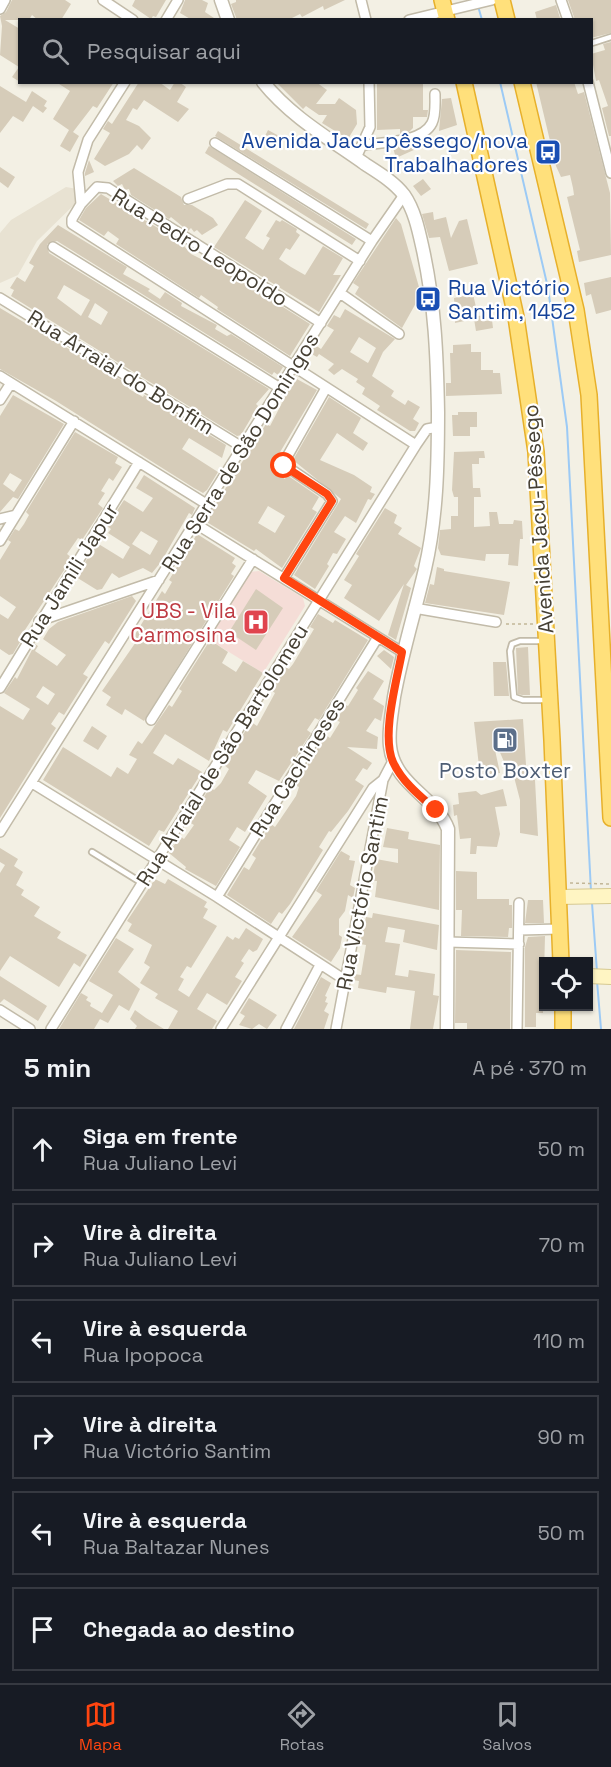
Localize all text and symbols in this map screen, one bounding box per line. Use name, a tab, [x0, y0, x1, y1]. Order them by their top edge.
search box	[18, 18, 593, 84]
icon: search	[39, 35, 72, 68]
text: Pesquisar aqui	[87, 37, 241, 65]
place label: Avenida Jacu-pêssego/nova Trabalhadores	[241, 127, 528, 178]
bus stop icon: Avenida Jacu-pêssego/nova Trabalhadores	[533, 137, 563, 167]
street label: Rua Pedro Leopoldo	[107, 182, 293, 312]
place label: Rua Victório Santim, 1452	[448, 274, 575, 325]
bus stop icon: Rua Victório Santim, 1452	[413, 284, 443, 314]
street label: Rua Arraial do Bonfim	[23, 304, 219, 440]
street label: Rua Serra de São Domingos	[155, 328, 325, 576]
street label: Avenida Jacu-Pêssego	[517, 404, 559, 634]
route start	[270, 452, 296, 478]
street label: Rua Jamili Japur	[14, 498, 124, 652]
place label: UBS - Vila Carmosina	[130, 597, 236, 648]
hospital icon: UBS - Vila Carmosina	[241, 607, 271, 637]
street label: Rua Arraial de São Bartolomeu	[130, 619, 314, 891]
street label: Rua Cachineses	[243, 692, 351, 842]
fuel station icon: Posto Boxter	[490, 725, 520, 755]
place label: Posto Boxter	[439, 757, 571, 784]
street label: Rua Victório Santim	[330, 793, 394, 993]
route end	[422, 796, 448, 822]
map controls	[539, 957, 593, 1011]
button: locate	[539, 957, 593, 1011]
text: 5 min	[24, 1051, 91, 1085]
text: A pé · 370 m	[472, 1055, 587, 1081]
text: Siga em frente	[83, 1122, 238, 1150]
icon: ahead	[26, 1133, 59, 1166]
text: 50 m	[538, 1136, 585, 1162]
text: Rua Juliano Levi	[83, 1150, 237, 1176]
text: Vire à direita	[83, 1218, 217, 1246]
icon: right	[26, 1229, 59, 1262]
text: 70 m	[539, 1232, 585, 1258]
text: Rua Juliano Levi	[83, 1246, 237, 1272]
text: Vire à esquerda	[83, 1314, 247, 1342]
icon: left	[26, 1325, 59, 1358]
text: 110 m	[533, 1328, 585, 1354]
text: Rua Ipopoca	[83, 1342, 203, 1368]
text: Vire à direita	[83, 1410, 217, 1438]
icon: right	[26, 1421, 59, 1454]
text: 90 m	[538, 1424, 585, 1450]
text: Rua Victório Santim	[83, 1438, 271, 1464]
text: Vire à esquerda	[83, 1506, 247, 1534]
icon: left	[26, 1517, 59, 1550]
text: 50 m	[538, 1520, 585, 1546]
text: Rua Baltazar Nunes	[83, 1534, 269, 1560]
icon: arrive	[26, 1613, 59, 1646]
text: Chegada ao destino	[83, 1615, 295, 1643]
tab: Mapa	[79, 1698, 122, 1755]
tab: Rotas	[280, 1698, 324, 1755]
tab: Salvos	[482, 1698, 532, 1755]

